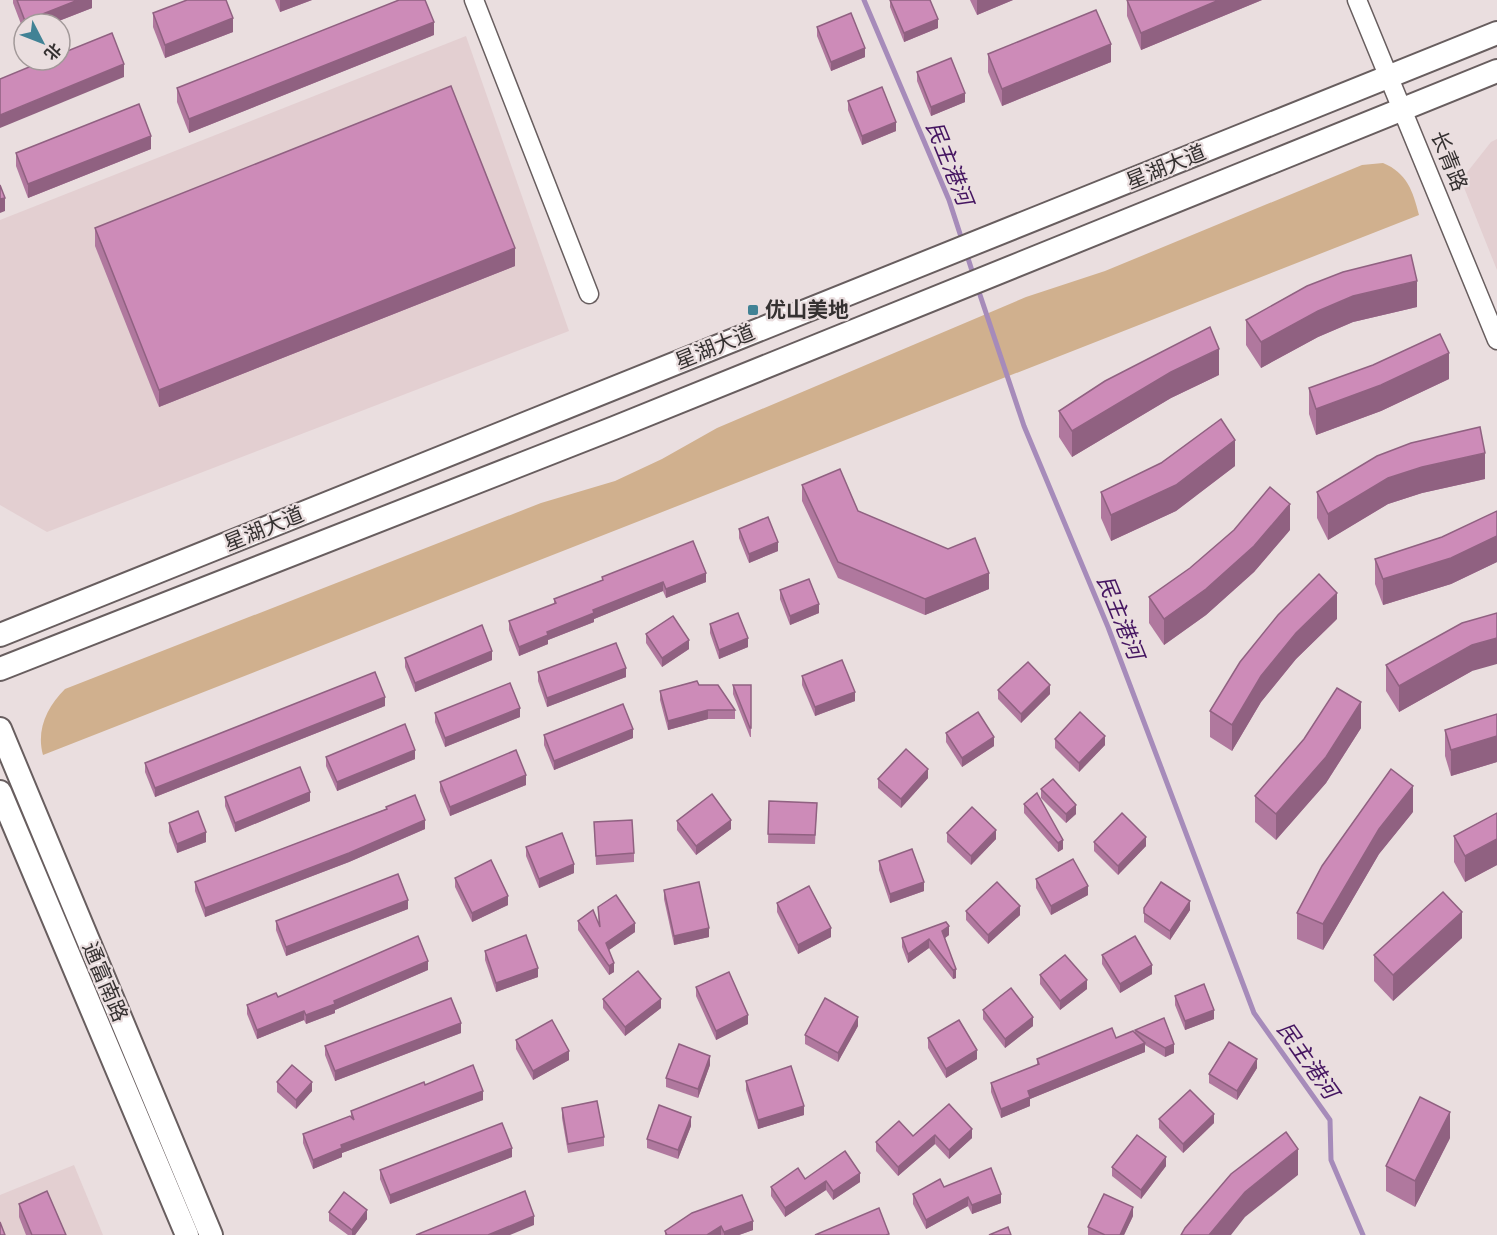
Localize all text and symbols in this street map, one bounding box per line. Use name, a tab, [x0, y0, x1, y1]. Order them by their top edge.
north arrow	[12, 12, 72, 72]
text: 北	[40, 39, 65, 64]
water label: 民主港河	[921, 117, 980, 213]
street label: 长青路	[1425, 127, 1473, 195]
street label: 星湖大道	[1122, 139, 1210, 195]
place label: 优山美地	[765, 297, 849, 323]
marker: 优山美地	[746, 303, 760, 317]
street label: 星湖大道	[671, 319, 759, 375]
street label: 星湖大道	[220, 501, 308, 557]
water label: 民主港河	[1092, 571, 1151, 667]
street label: 通富南路	[77, 938, 133, 1026]
water label: 民主港河	[1271, 1016, 1346, 1107]

